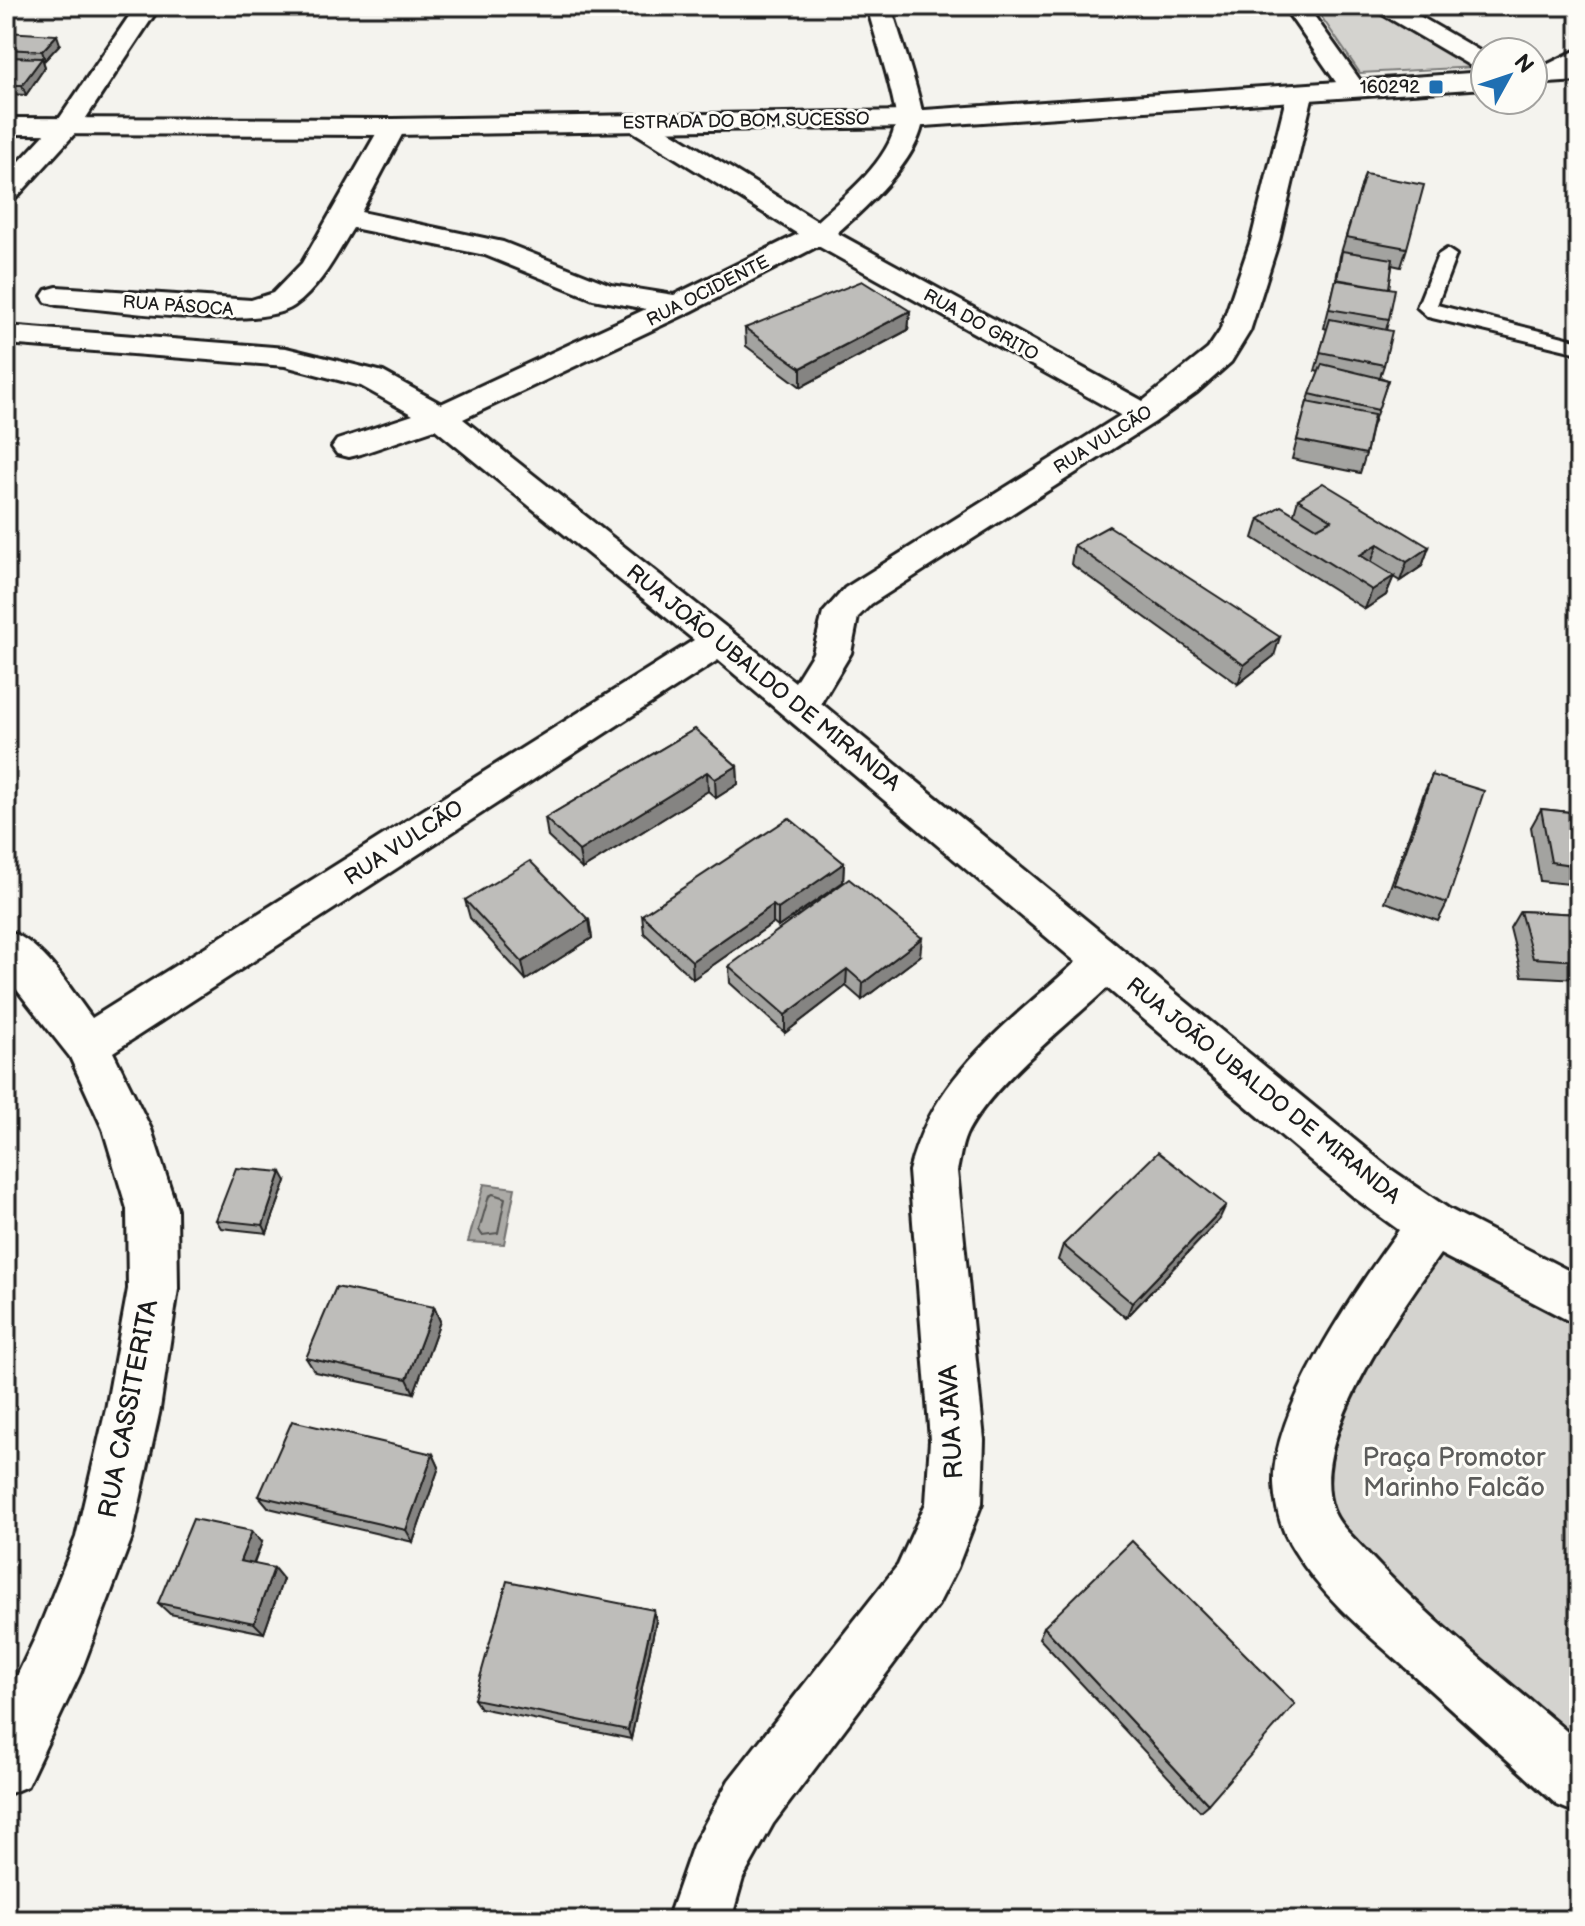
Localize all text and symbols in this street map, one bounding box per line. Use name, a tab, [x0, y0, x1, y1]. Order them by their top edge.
north arrow	[1469, 36, 1549, 116]
text: N	[1508, 49, 1539, 79]
place label: 160292	[1360, 77, 1420, 98]
marker: 160292	[1427, 78, 1445, 96]
street label: ESTRADA DO BOM SUCESSO	[622, 108, 870, 134]
street label: RUA OCIDENTE	[643, 251, 773, 331]
street label: RUA DO GRITO	[920, 285, 1042, 365]
street label: RUA PÁSOCA	[122, 290, 234, 320]
street label: RUA VULCÃO	[1049, 401, 1156, 479]
street label: RUA JOÃO UBALDO DE MIRANDA	[620, 559, 906, 797]
street label: RUA VULCÃO	[339, 794, 469, 892]
street label: RUA JOÃO UBALDO DE MIRANDA	[1120, 972, 1406, 1210]
street label: RUA CASSITERITA	[93, 1297, 165, 1521]
street label: RUA JAVA	[934, 1364, 970, 1480]
park label: Praça Promotor Marinho Falcão	[1363, 1443, 1546, 1504]

